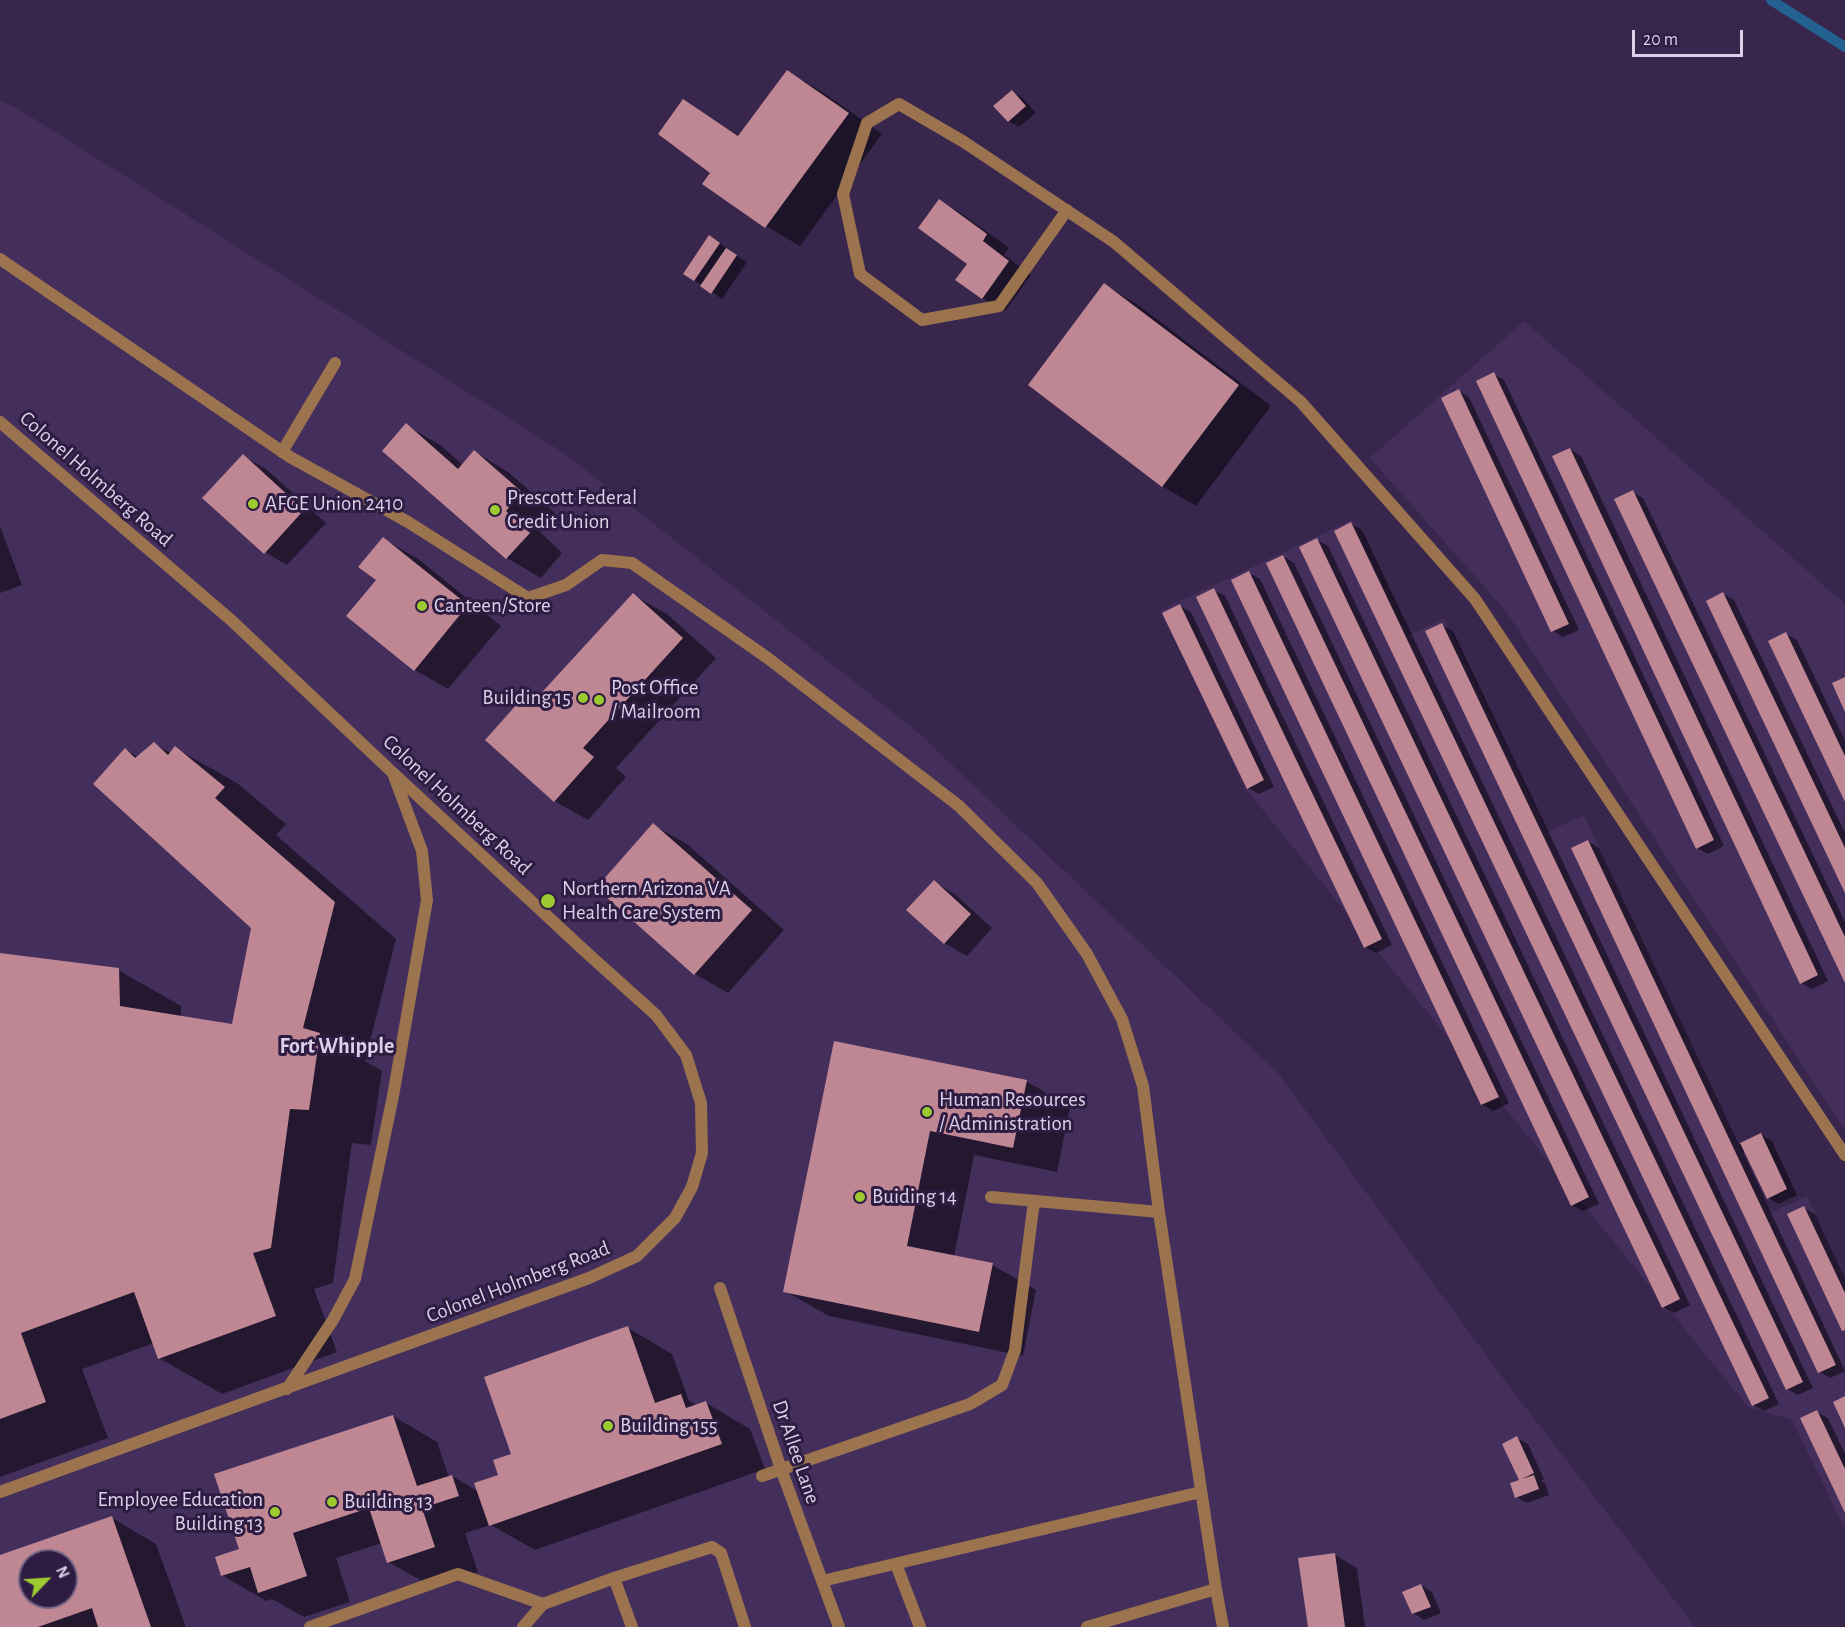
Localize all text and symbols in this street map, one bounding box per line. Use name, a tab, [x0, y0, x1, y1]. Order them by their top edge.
scale bar	[1635, 18, 1746, 56]
text: 20 m	[1643, 31, 1678, 49]
street label: Colonel Holmberg Road	[14, 406, 178, 552]
place label: Prescott Federal Credit Union	[507, 485, 637, 535]
place label: AFGE Union 2410	[265, 491, 403, 517]
marker: AFGE Union 2410	[246, 497, 260, 511]
marker: Prescott Federal Credit Union	[488, 503, 502, 517]
place label: Canteen/Store	[434, 593, 551, 619]
marker: Canteen/Store	[415, 599, 429, 613]
place label: Post Office / Mailroom	[611, 675, 701, 725]
place label: Building 15	[482, 685, 571, 711]
marker: Building 15	[576, 691, 590, 705]
marker: Post Office / Mailroom	[592, 693, 606, 707]
street label: Colonel Holmberg Road	[377, 730, 537, 880]
place label: Northern Arizona VA Health Care System	[562, 876, 731, 926]
marker: Northern Arizona VA Health Care System	[539, 892, 557, 910]
district label: Fort Whipple	[280, 1033, 394, 1059]
place label: Human Resources / Administration	[939, 1087, 1086, 1137]
marker: Human Resources / Administration	[920, 1105, 934, 1119]
place label: Buiding 14	[872, 1184, 957, 1210]
marker: Buiding 14	[853, 1190, 867, 1204]
street label: Colonel Holmberg Road	[423, 1235, 613, 1329]
street label: Dr Allee Lane	[767, 1397, 825, 1507]
place label: Building 155	[620, 1413, 718, 1439]
marker: Building 155	[601, 1419, 615, 1433]
place label: Employee Education Building 13	[97, 1487, 263, 1537]
place label: Building 13	[344, 1489, 433, 1515]
marker: Building 13	[325, 1495, 339, 1509]
marker: Employee Education Building 13	[268, 1505, 282, 1519]
north arrow	[18, 1549, 78, 1609]
text: N	[53, 1564, 72, 1581]

